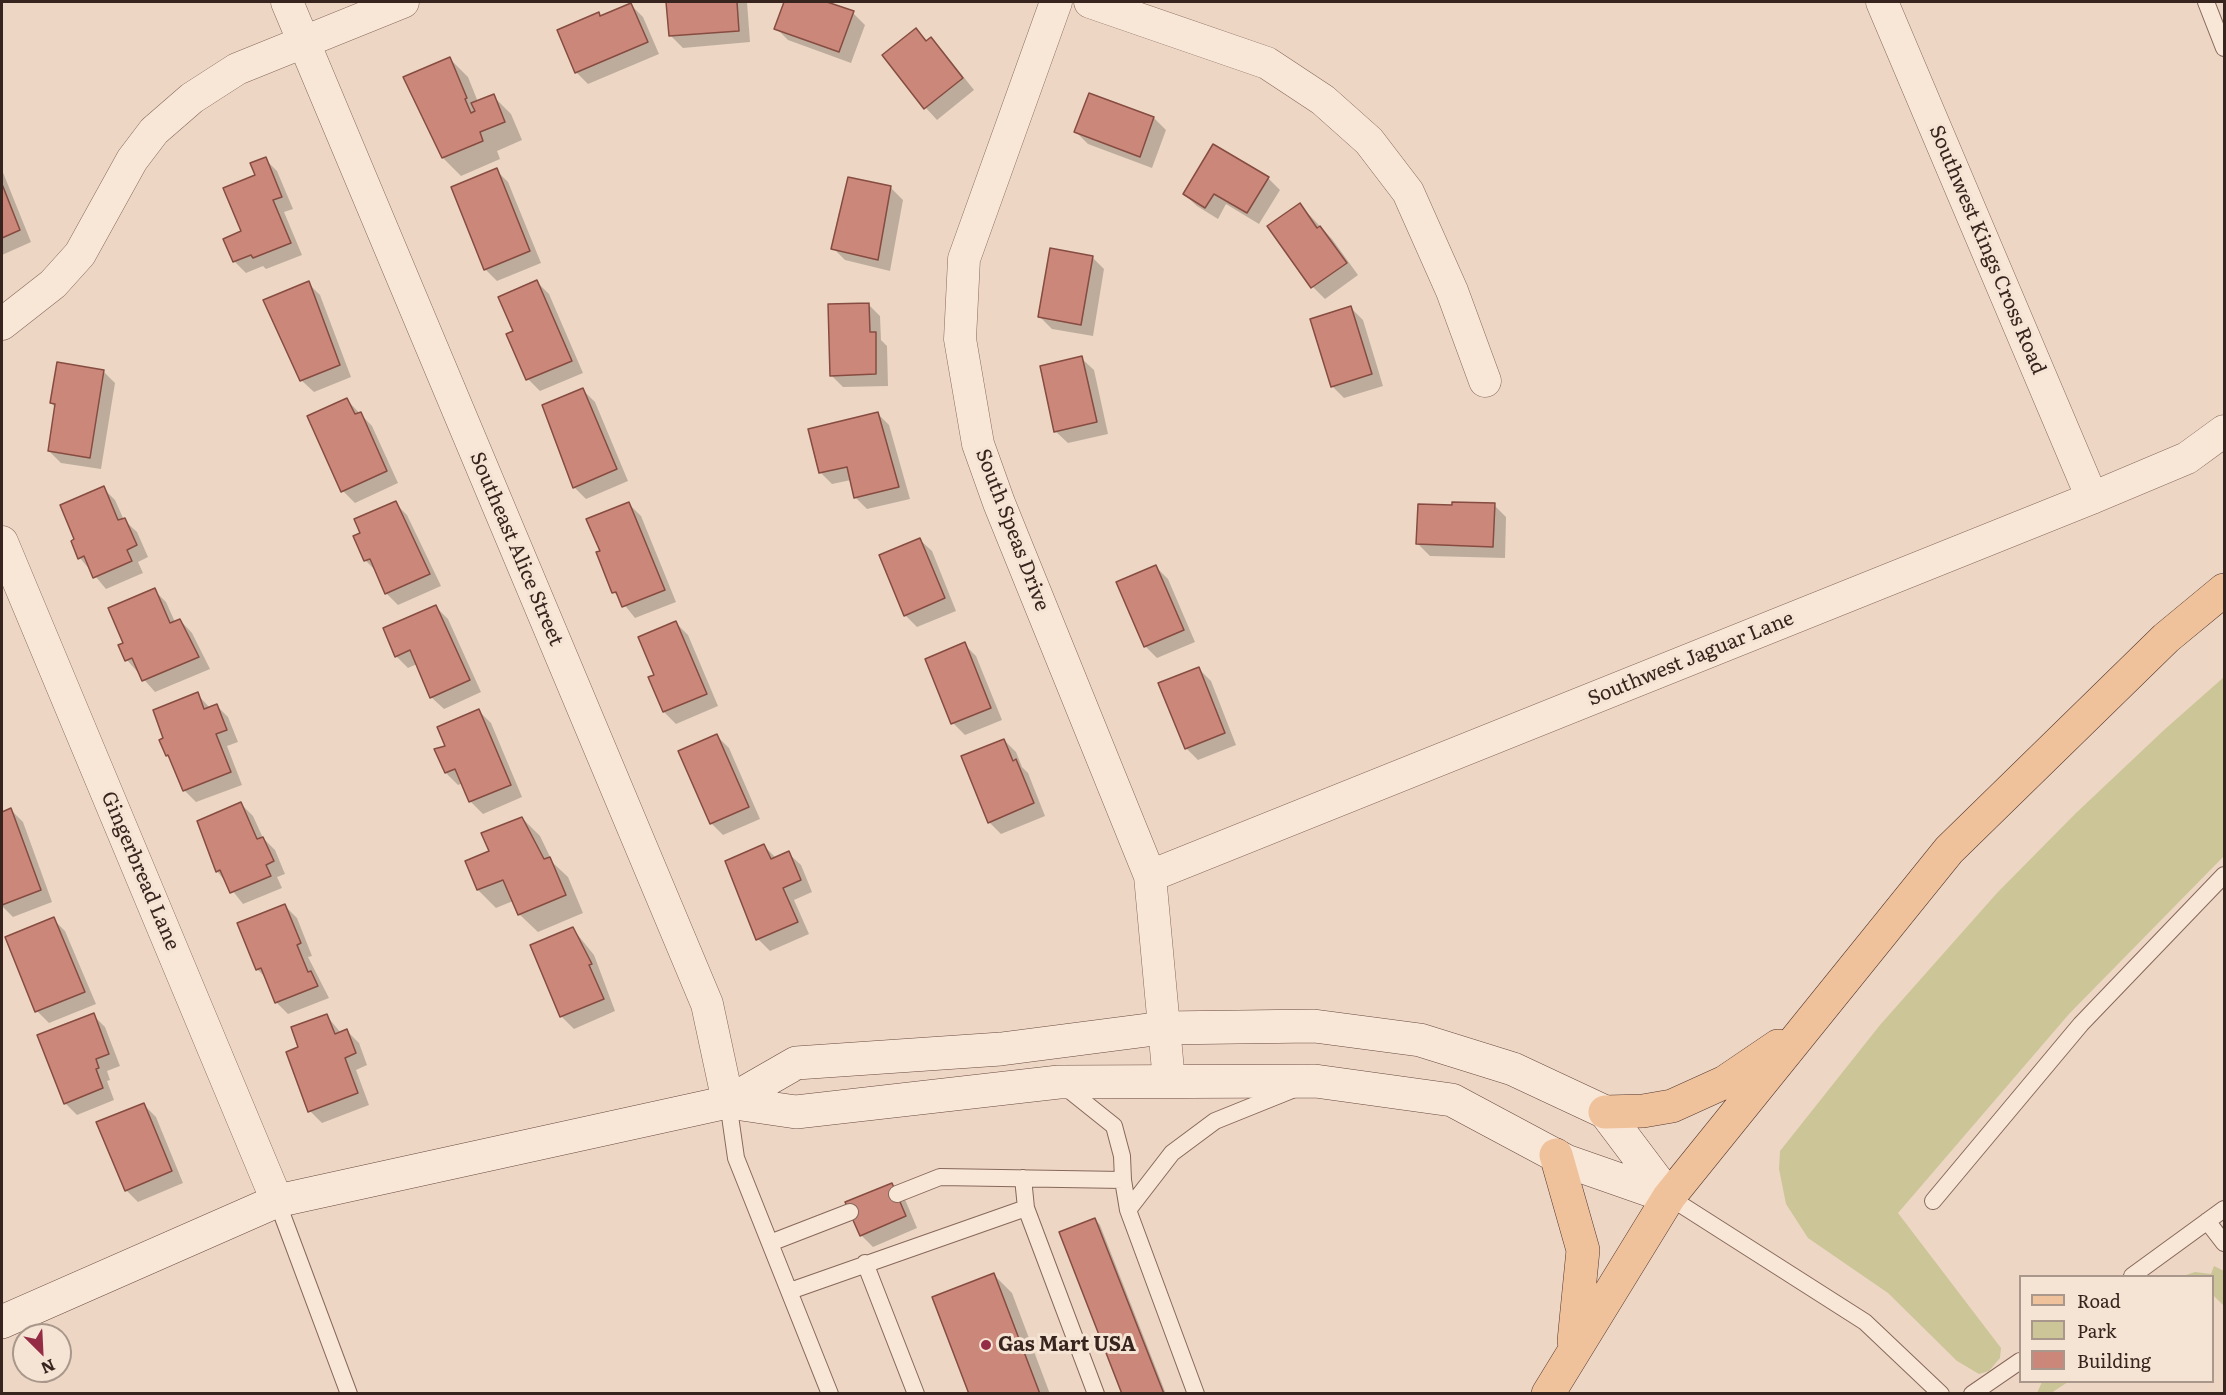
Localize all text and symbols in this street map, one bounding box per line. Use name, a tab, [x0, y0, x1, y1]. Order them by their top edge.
street label: Southwest Kings Cross Road	[1924, 122, 2050, 378]
street label: South Speas Drive	[970, 445, 1054, 615]
street label: Southeast Alice Street	[464, 448, 568, 650]
street label: Southwest Jaguar Lane	[1585, 607, 1797, 711]
street label: Gingerbread Lane	[96, 788, 184, 954]
legend	[2019, 1275, 2214, 1383]
text: Road	[2077, 1287, 2121, 1314]
text: Park	[2077, 1317, 2116, 1344]
north arrow	[12, 1323, 72, 1383]
place label: Gas Mart USA	[998, 1333, 1136, 1357]
marker: Gas Mart USA	[979, 1338, 993, 1352]
text: Building	[2077, 1347, 2151, 1374]
text: N	[37, 1354, 60, 1381]

